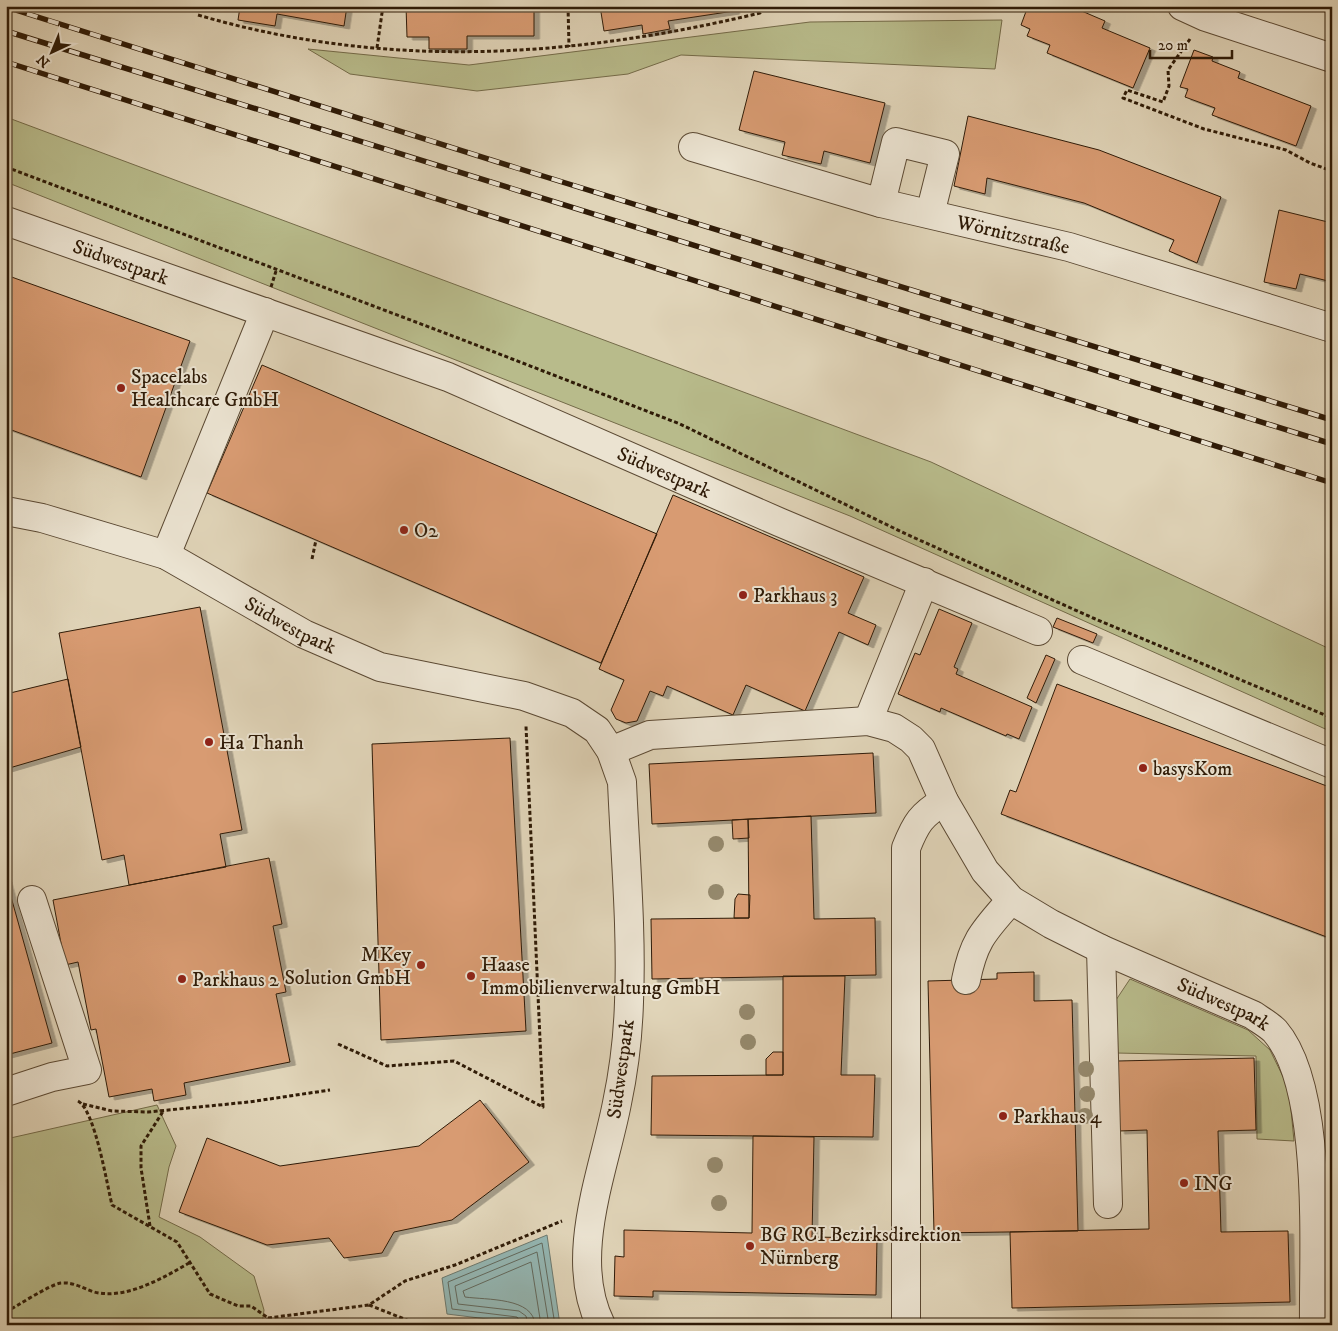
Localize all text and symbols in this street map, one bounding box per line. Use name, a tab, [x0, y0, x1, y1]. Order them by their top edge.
north arrow	[28, 28, 78, 78]
scale bar	[1150, 28, 1233, 60]
text: 20 m	[1158, 36, 1188, 55]
text: N	[33, 50, 54, 71]
street label: Wörnitzstraße	[953, 210, 1072, 261]
street label: Südwestpark	[69, 235, 172, 291]
place label: Spacelabs Healthcare GmbH	[131, 365, 279, 413]
marker: Spacelabs Healthcare GmbH	[115, 382, 127, 394]
street label: Südwestpark	[613, 442, 715, 505]
place label: O2	[414, 519, 438, 544]
marker: O2	[398, 524, 410, 536]
place label: Parkhaus 3	[753, 584, 837, 609]
marker: Parkhaus 3	[737, 589, 749, 601]
street label: Südwestpark	[240, 592, 340, 660]
place label: Ha Thanh	[219, 731, 304, 756]
marker: Ha Thanh	[203, 736, 215, 748]
place label: basysKom	[1153, 757, 1232, 782]
marker: basysKom	[1137, 762, 1149, 774]
place label: MKey Solution GmbH	[284, 943, 411, 991]
place label: Haase Immobilienverwaltung GmbH	[481, 953, 721, 1001]
marker: MKey Solution GmbH	[415, 959, 427, 971]
place label: Parkhaus 2	[192, 968, 279, 993]
marker: Haase Immobilienverwaltung GmbH	[465, 970, 477, 982]
marker: Parkhaus 2	[176, 973, 188, 985]
street label: Südwestpark	[1173, 973, 1275, 1037]
street label: Südwestpark	[602, 1018, 641, 1120]
place label: Parkhaus 4	[1013, 1105, 1102, 1130]
marker: Parkhaus 4	[997, 1110, 1009, 1122]
place label: ING	[1194, 1172, 1232, 1197]
marker: ING	[1178, 1177, 1190, 1189]
place label: BG RCI Bezirksdirektion Nürnberg	[760, 1223, 962, 1271]
marker: BG RCI Bezirksdirektion Nürnberg	[744, 1240, 756, 1252]

